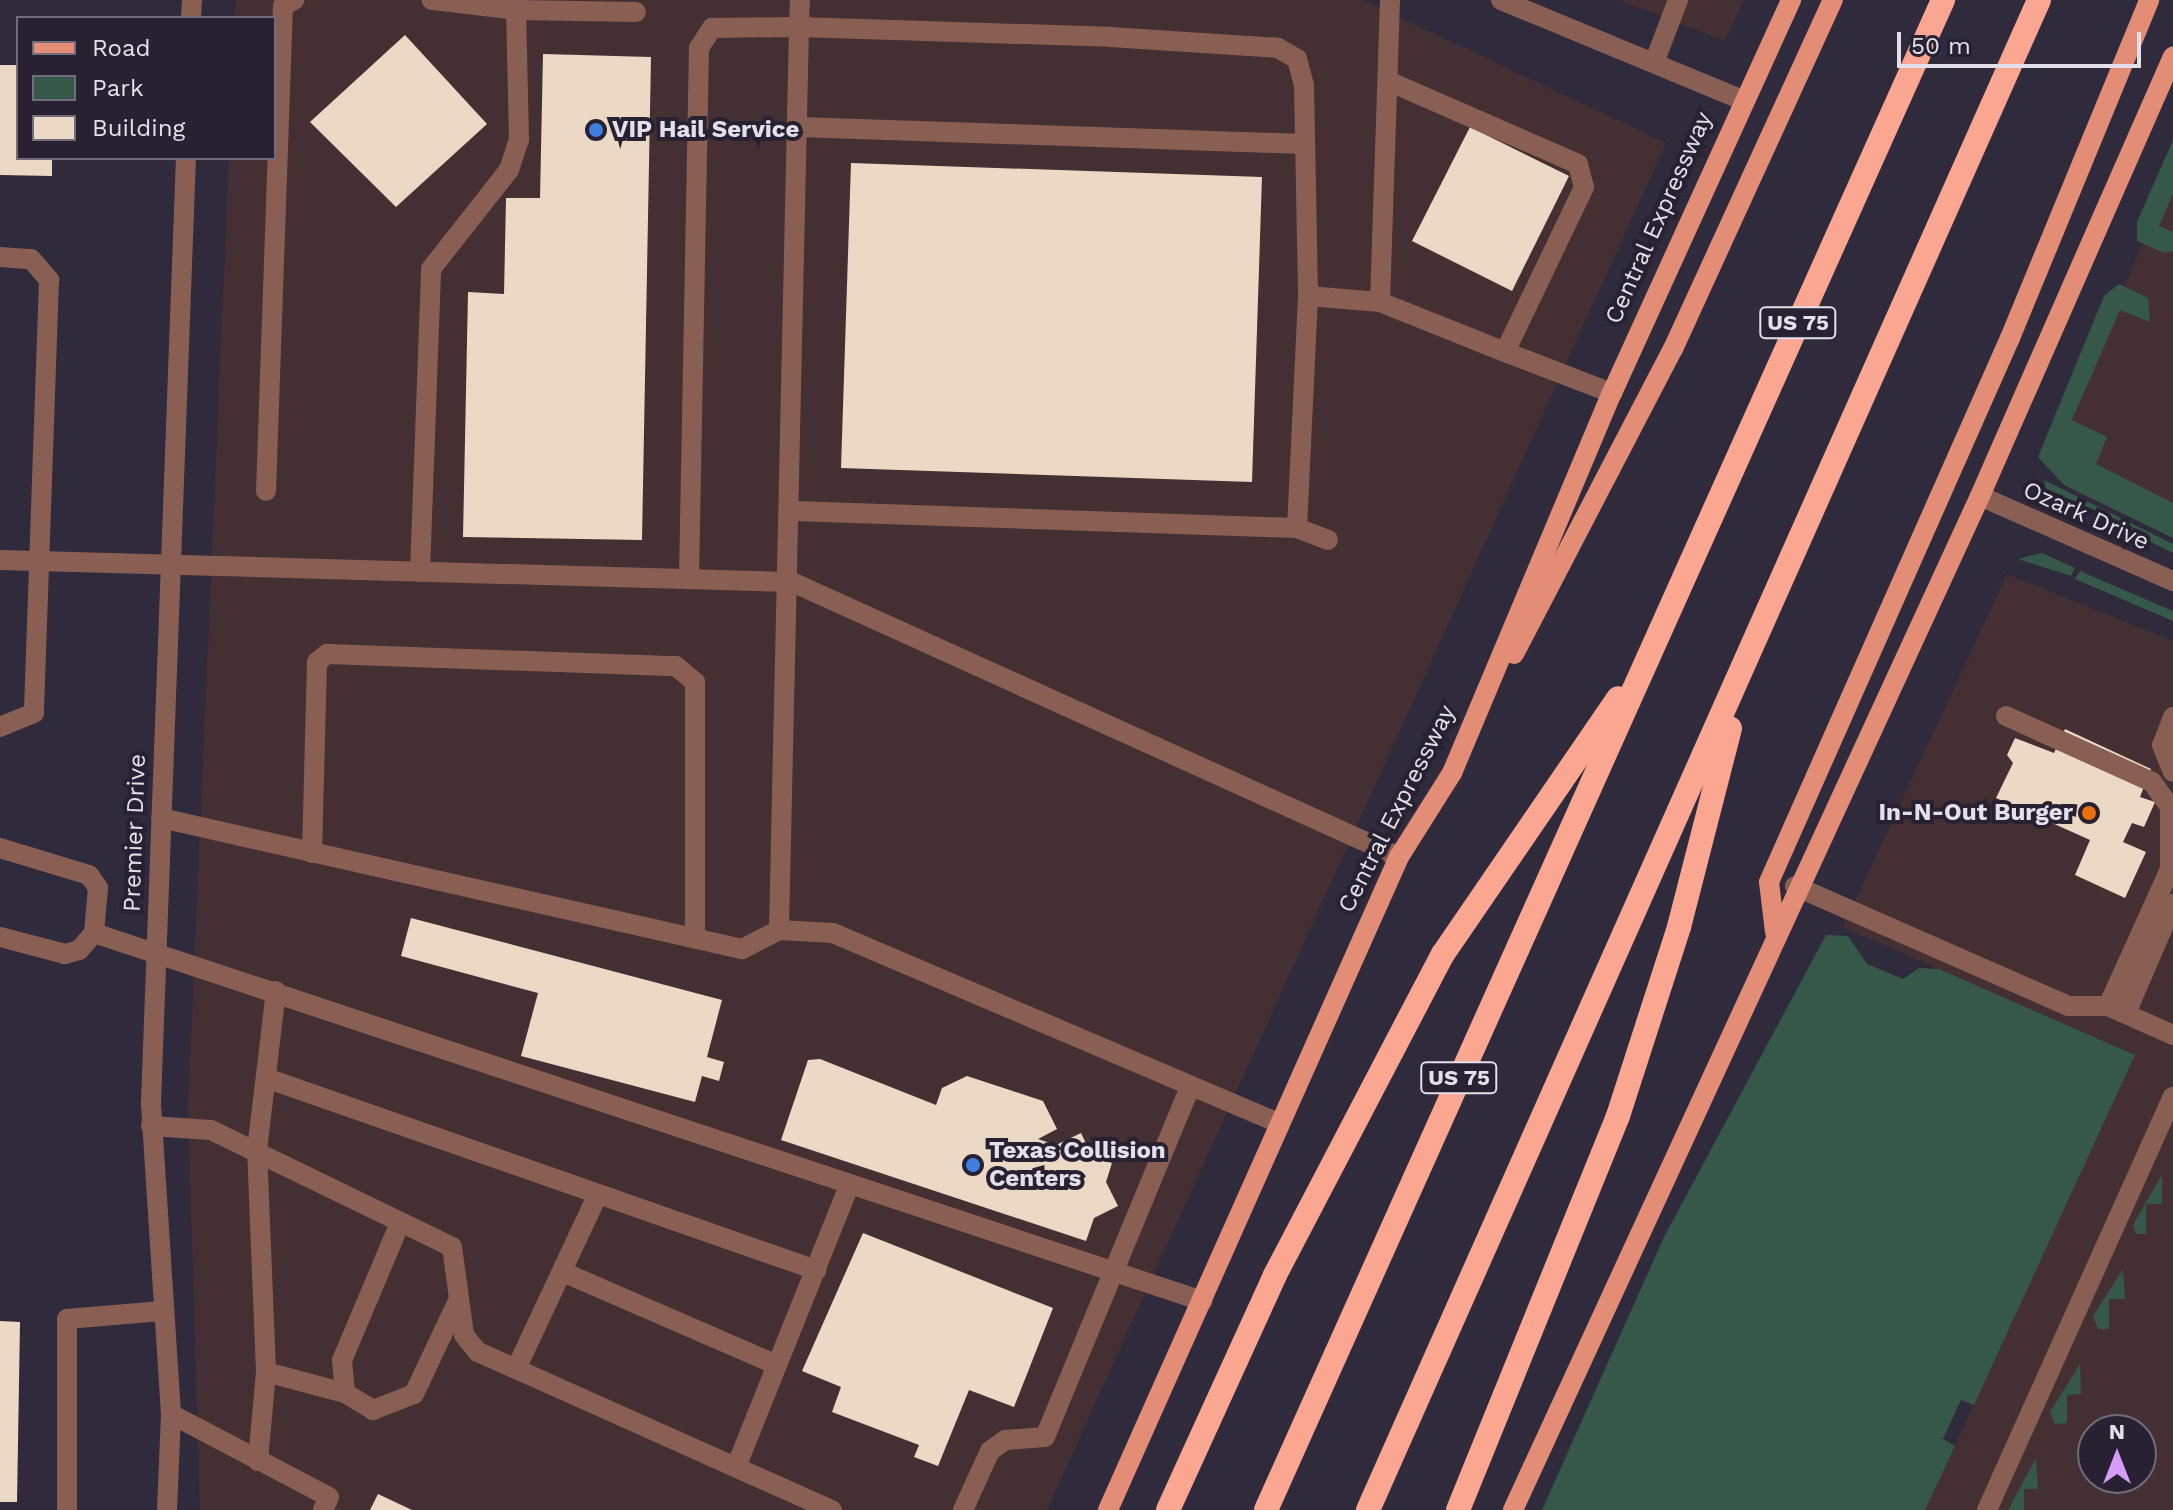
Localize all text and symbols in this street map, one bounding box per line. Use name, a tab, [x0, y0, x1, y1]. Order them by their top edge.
legend	[16, 16, 276, 160]
scale bar	[1901, 16, 2145, 66]
text: 50 m	[1911, 32, 1971, 60]
text: Road	[92, 34, 151, 62]
text: Park	[92, 74, 144, 102]
street label: Central Expressway	[1599, 107, 1719, 329]
text: Building	[92, 114, 185, 142]
place label: VIP Hail Service	[612, 116, 800, 144]
marker: VIP Hail Service	[587, 121, 605, 139]
road number: US 75	[1758, 305, 1838, 341]
street label: Ozark Drive	[2018, 475, 2154, 557]
street label: Central Expressway	[1332, 700, 1462, 918]
street label: Premier Drive	[118, 753, 152, 913]
place label: In-N-Out Burger	[1879, 799, 2073, 827]
marker: In-N-Out Burger	[2080, 804, 2098, 822]
road number: US 75	[1419, 1060, 1499, 1096]
place label: Texas Collision Centers	[989, 1137, 1166, 1193]
marker: Texas Collision Centers	[964, 1156, 982, 1174]
north arrow	[2077, 1414, 2157, 1494]
text: N	[2109, 1419, 2125, 1444]

